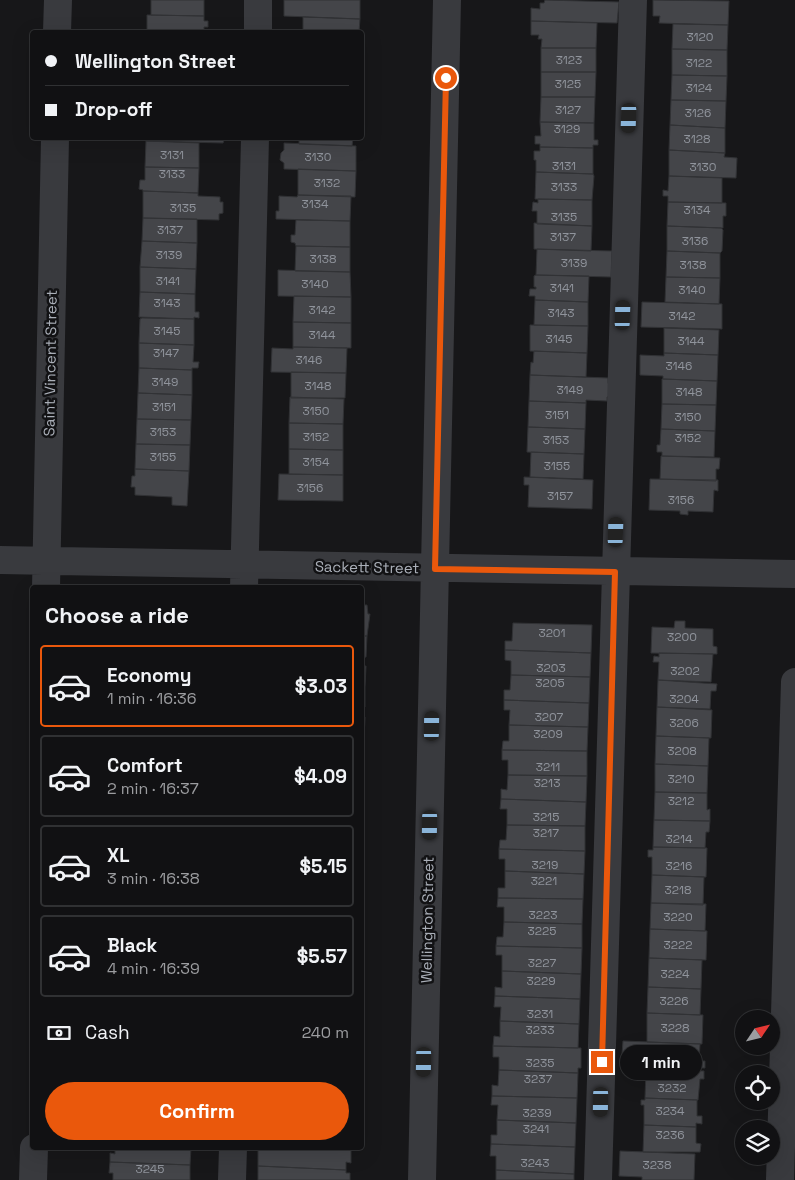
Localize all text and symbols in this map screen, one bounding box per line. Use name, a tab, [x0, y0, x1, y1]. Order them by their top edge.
house number: 3120	[686, 29, 714, 45]
text: Wellington Street	[75, 49, 236, 74]
house number: 3123	[556, 52, 582, 68]
house number: 3122	[686, 55, 712, 71]
route start	[435, 67, 457, 89]
house number: 3125	[555, 76, 581, 92]
house number: 3124	[686, 80, 713, 96]
text: Drop-off	[75, 97, 153, 122]
house number: 3127	[555, 102, 581, 118]
car	[620, 103, 637, 133]
house number: 3126	[685, 105, 711, 121]
house number: 3129	[554, 121, 580, 137]
house number: 3128	[684, 131, 710, 147]
house number: 3131	[160, 147, 184, 163]
house number: 3130	[304, 149, 332, 165]
house number: 3131	[552, 158, 576, 174]
house number: 3130	[689, 159, 717, 175]
house number: 3133	[159, 166, 185, 182]
house number: 3132	[314, 175, 340, 191]
house number: 3133	[551, 179, 577, 195]
house number: 3134	[302, 196, 329, 212]
house number: 3135	[170, 200, 196, 216]
house number: 3134	[684, 202, 711, 218]
house number: 3135	[551, 209, 577, 225]
house number: 3137	[157, 222, 183, 238]
house number: 3137	[550, 229, 576, 245]
house number: 3136	[682, 233, 708, 249]
house number: 3139	[156, 247, 182, 263]
house number: 3138	[310, 251, 336, 267]
house number: 3139	[561, 255, 587, 271]
house number: 3138	[680, 257, 706, 273]
house number: 3141	[156, 273, 180, 289]
house number: 3140	[301, 276, 329, 292]
house number: 3141	[550, 280, 574, 296]
house number: 3140	[678, 282, 706, 298]
street label: Saint Vincent Street	[39, 289, 61, 436]
house number: 3143	[154, 295, 180, 311]
car	[614, 300, 631, 330]
house number: 3142	[309, 302, 335, 318]
house number: 3143	[548, 305, 574, 321]
house number: 3142	[669, 308, 695, 324]
house number: 3145	[154, 323, 180, 339]
house number: 3144	[308, 327, 336, 343]
house number: 3145	[546, 331, 572, 347]
house number: 3144	[677, 333, 705, 349]
house number: 3147	[153, 345, 179, 361]
house number: 3146	[296, 352, 322, 368]
house number: 3146	[666, 358, 692, 374]
house number: 3149	[152, 374, 178, 390]
house number: 3148	[304, 378, 332, 394]
house number: 3149	[557, 382, 583, 398]
house number: 3148	[675, 384, 703, 400]
house number: 3151	[152, 399, 176, 415]
house number: 3150	[303, 403, 329, 419]
house number: 3151	[545, 407, 569, 423]
house number: 3150	[675, 409, 701, 425]
house number: 3153	[150, 424, 176, 440]
house number: 3152	[303, 429, 329, 445]
house number: 3152	[675, 430, 701, 446]
house number: 3153	[543, 432, 569, 448]
house number: 3155	[150, 449, 176, 465]
house number: 3154	[303, 454, 330, 470]
house number: 3155	[544, 458, 570, 474]
house number: 3156	[297, 480, 323, 496]
house number: 3157	[547, 488, 573, 504]
house number: 3156	[668, 492, 694, 508]
car	[607, 517, 624, 547]
street label: Sackett Street	[315, 557, 420, 577]
text: Choose a ride	[45, 601, 189, 629]
house number: 3201	[538, 625, 566, 641]
house number: 3200	[667, 629, 697, 645]
house number: 3203	[536, 660, 566, 676]
text: Economy	[107, 663, 191, 688]
house number: 3202	[670, 663, 700, 679]
icon: car	[47, 664, 92, 709]
text: $3.03	[295, 674, 347, 699]
house number: 3205	[535, 675, 565, 691]
text: 1 min · 16:36	[107, 688, 197, 709]
house number: 3204	[669, 691, 699, 707]
house number: 3207	[535, 709, 564, 725]
car	[424, 711, 439, 741]
house number: 3206	[669, 715, 699, 731]
house number: 3209	[533, 726, 563, 742]
house number: 3208	[667, 743, 697, 759]
text: Comfort	[107, 753, 183, 778]
icon: car	[47, 754, 92, 799]
house number: 3211	[536, 759, 560, 775]
text: $4.09	[294, 764, 347, 789]
house number: 3210	[667, 771, 695, 787]
house number: 3213	[534, 775, 560, 791]
text: 2 min · 16:37	[107, 778, 199, 799]
house number: 3212	[668, 793, 694, 809]
house number: 3215	[533, 809, 559, 825]
car	[422, 810, 437, 840]
house number: 3217	[533, 825, 559, 841]
house number: 3214	[665, 831, 693, 847]
text: XL	[107, 843, 130, 868]
icon: car	[47, 844, 92, 889]
text: $5.15	[299, 854, 347, 879]
street label: Wellington Street	[416, 857, 438, 983]
house number: 3219	[532, 857, 558, 873]
house number: 3216	[666, 858, 692, 874]
text: 3 min · 16:38	[107, 868, 200, 889]
house number: 3221	[531, 873, 557, 889]
house number: 3218	[665, 882, 691, 898]
house number: 3223	[529, 907, 557, 923]
house number: 3220	[663, 909, 693, 925]
house number: 3225	[528, 923, 556, 939]
text: Black	[107, 933, 157, 958]
icon: car	[47, 934, 92, 979]
house number: 3222	[664, 937, 692, 953]
text: $5.57	[297, 944, 347, 969]
house number: 3227	[528, 955, 556, 971]
text: 4 min · 16:39	[107, 958, 200, 979]
house number: 3224	[661, 966, 690, 982]
house number: 3229	[526, 973, 556, 989]
house number: 3226	[659, 993, 689, 1009]
house number: 3231	[527, 1006, 553, 1022]
north arrow	[735, 1010, 780, 1055]
map controls	[735, 1010, 780, 1165]
icon: cash	[45, 1019, 73, 1047]
text: Cash	[85, 1020, 130, 1045]
house number: 3228	[660, 1020, 690, 1036]
text: 240 m	[302, 1022, 349, 1043]
house number: 3233	[526, 1022, 554, 1038]
callout: 1 min	[620, 1044, 702, 1080]
car	[416, 1047, 431, 1077]
route end	[591, 1051, 613, 1073]
text: 1 min	[641, 1052, 681, 1073]
house number: 3235	[526, 1055, 554, 1071]
button: locate	[735, 1065, 780, 1110]
house number: 3237	[524, 1071, 552, 1087]
house number: 3232	[658, 1080, 686, 1096]
button: Confirm	[45, 1082, 349, 1140]
car	[593, 1087, 608, 1117]
house number: 3234	[655, 1103, 685, 1119]
house number: 3239	[522, 1105, 552, 1121]
button: layers	[735, 1120, 780, 1165]
house number: 3241	[523, 1121, 549, 1137]
house number: 3236	[655, 1127, 685, 1143]
house number: 3243	[521, 1155, 549, 1171]
house number: 3238	[642, 1157, 672, 1173]
house number: 3245	[136, 1161, 164, 1177]

